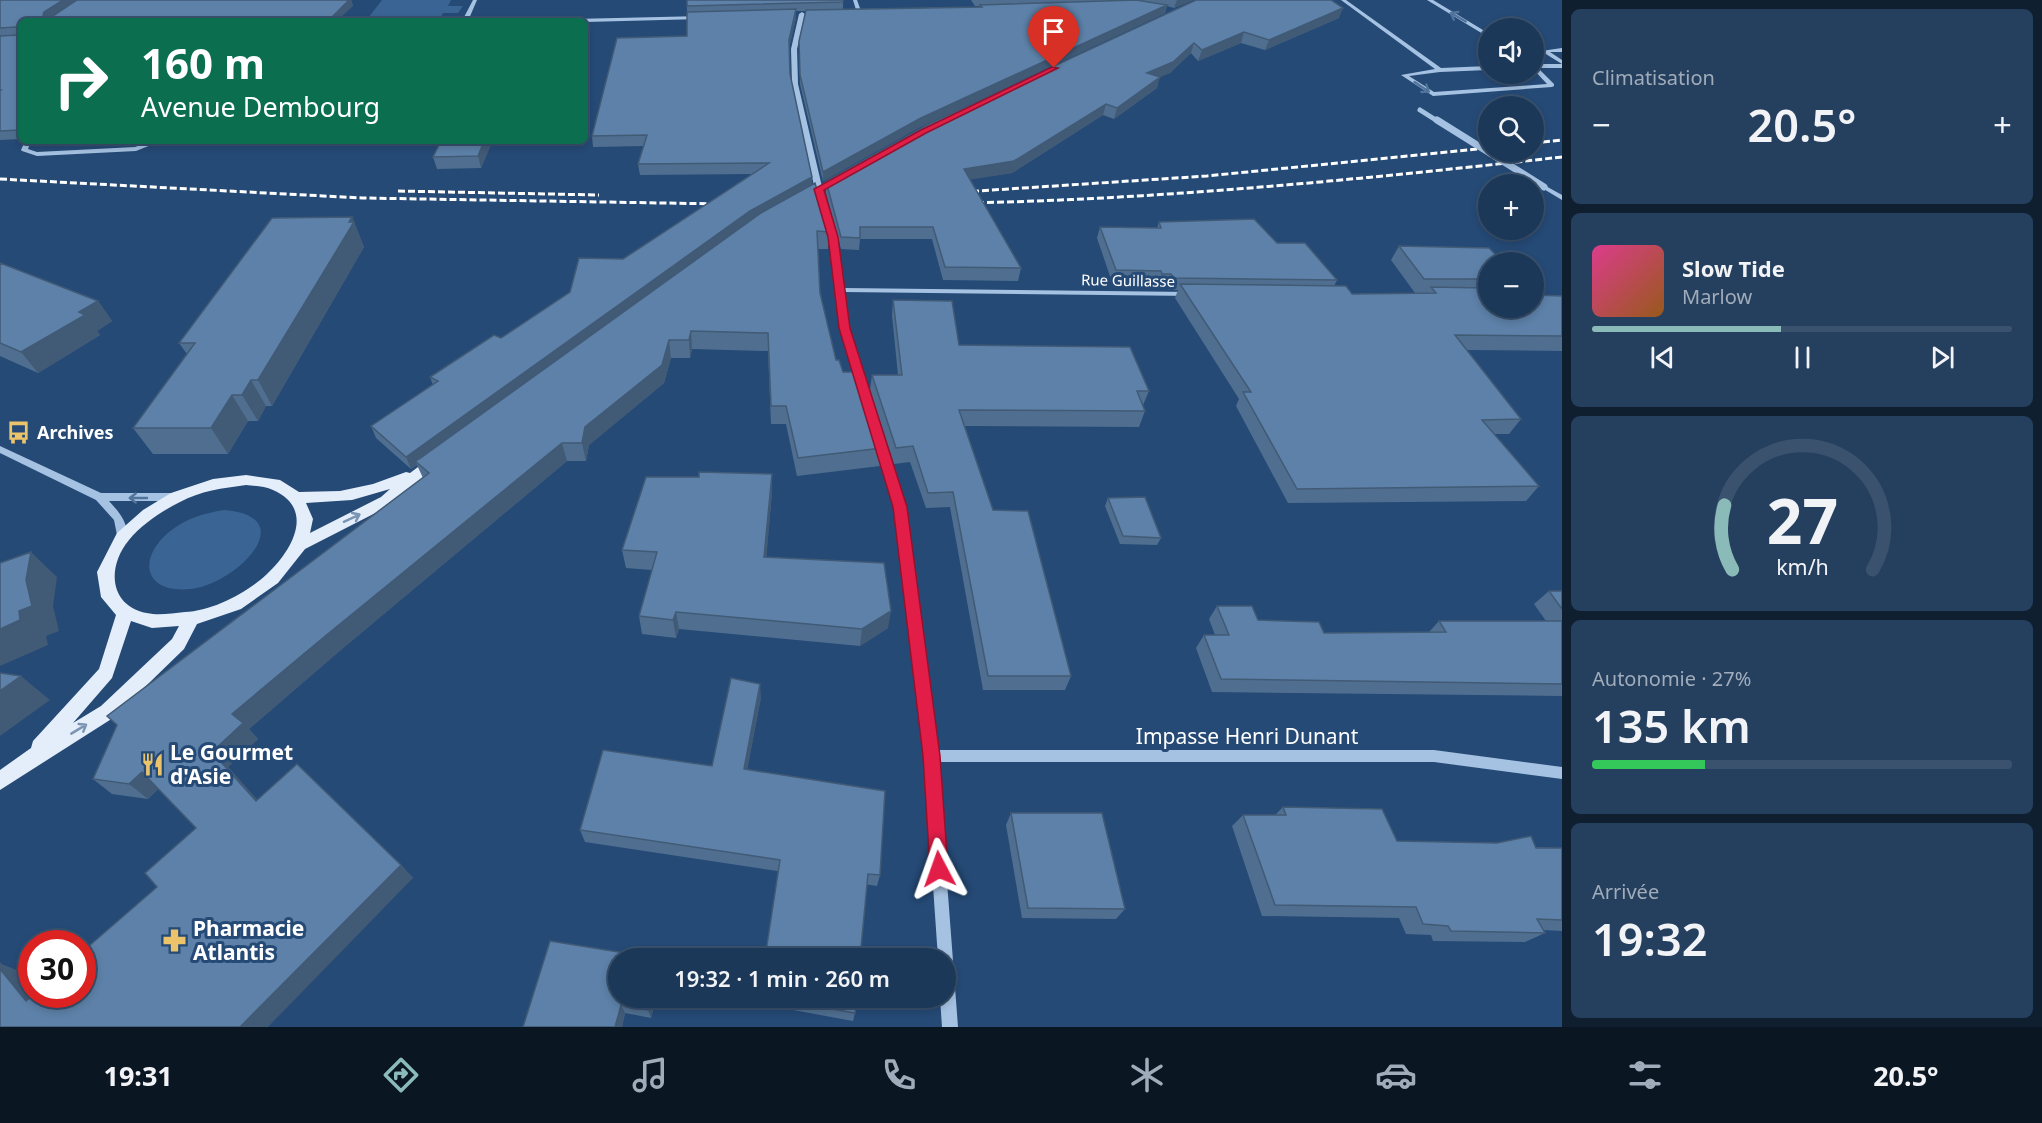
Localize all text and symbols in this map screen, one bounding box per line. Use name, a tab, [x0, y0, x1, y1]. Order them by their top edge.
pin	[1028, 6, 1079, 68]
one-way arrow	[1450, 11, 1467, 23]
icon: arrive	[1037, 15, 1070, 48]
map controls	[1478, 18, 1544, 318]
button: sound	[1478, 18, 1544, 84]
text: 160 m	[141, 34, 265, 91]
icon: right	[42, 42, 120, 120]
text: Climatisation	[1592, 64, 1715, 91]
one-way arrow	[1414, 81, 1430, 93]
text: Avenue Dembourg	[141, 88, 380, 125]
text: 20.5°	[1748, 94, 1856, 155]
button: search	[1478, 96, 1544, 162]
text: −	[1592, 102, 1611, 147]
text: +	[1993, 102, 2012, 147]
button: +	[1478, 174, 1544, 240]
button: −	[1478, 252, 1544, 318]
text: Slow Tide	[1682, 253, 1785, 283]
street label: Rue Guillasse	[1081, 269, 1175, 291]
text: Marlow	[1682, 283, 1752, 310]
icon: previous	[1646, 341, 1679, 374]
icon: pause	[1786, 341, 1819, 374]
icon: next	[1926, 341, 1959, 374]
bus stop icon: Archives	[6, 419, 32, 445]
place label: Archives	[37, 420, 114, 444]
text: 27	[1766, 478, 1838, 563]
one-way arrow	[129, 492, 149, 504]
one-way arrow	[342, 512, 360, 524]
text: km/h	[1776, 553, 1828, 582]
text: Autonomie · 27%	[1592, 665, 1751, 692]
text: 135 km	[1592, 695, 1751, 756]
street label: Impasse Henri Dunant	[1136, 722, 1359, 750]
one-way arrow	[70, 723, 87, 735]
place label: Le Gourmet d'Asie	[170, 738, 293, 790]
restaurant icon: Le Gourmet d'Asie	[139, 751, 165, 777]
position arrow	[907, 837, 971, 901]
text: Arrivée	[1592, 878, 1659, 905]
text: 19:32	[1592, 908, 1707, 969]
place label: Pharmacie Atlantis	[193, 914, 304, 966]
pharmacy icon: Pharmacie Atlantis	[162, 927, 188, 953]
speed limit sign: 30	[18, 930, 96, 1008]
text: 19:32 · 1 min · 260 m	[674, 963, 890, 993]
icon: directions	[380, 1054, 422, 1096]
icon: music	[629, 1054, 671, 1096]
icon: phone	[878, 1054, 920, 1096]
icon: climate	[1126, 1054, 1168, 1096]
icon: car	[1375, 1054, 1417, 1096]
icon: filters	[1624, 1054, 1666, 1096]
text: 19:31	[103, 1057, 173, 1094]
text: 20.5°	[1873, 1057, 1939, 1094]

